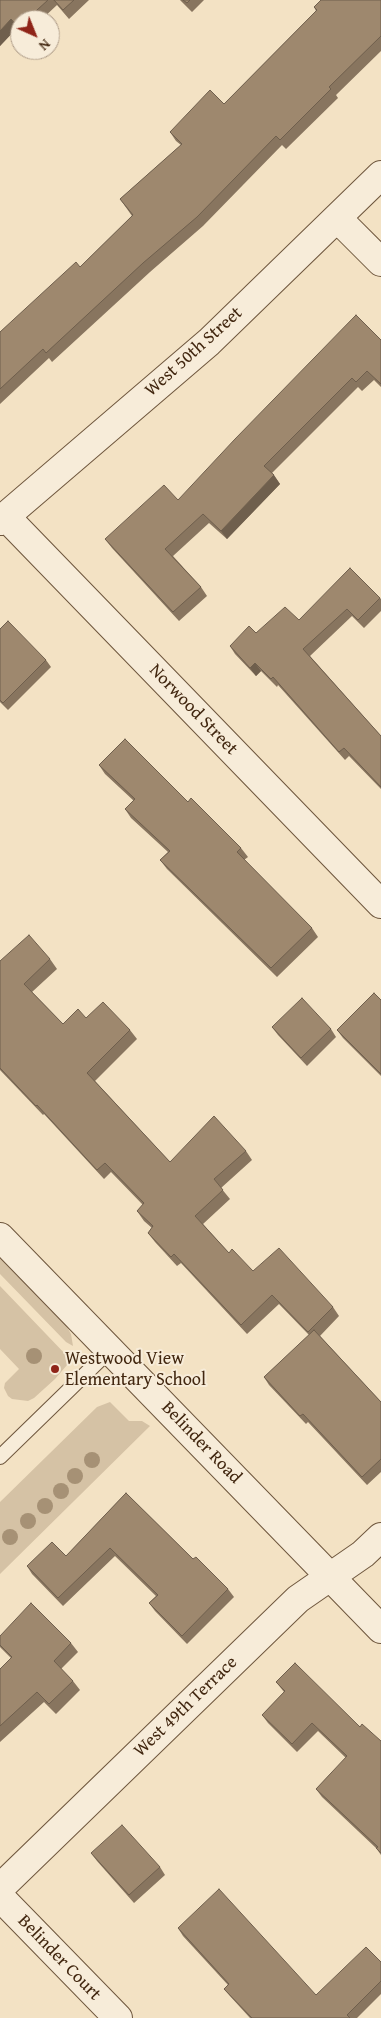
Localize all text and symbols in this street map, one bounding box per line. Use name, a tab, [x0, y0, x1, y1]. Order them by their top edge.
north arrow	[10, 10, 60, 60]
text: N	[34, 35, 55, 56]
street label: West 50th Street	[141, 303, 247, 401]
street label: Norwood Street	[144, 660, 242, 760]
place label: Westwood View Elementary School	[65, 1348, 206, 1390]
marker: Westwood View Elementary School	[49, 1363, 61, 1375]
street label: Belinder Road	[156, 1397, 246, 1489]
street label: West 49th Terrace	[130, 1652, 242, 1762]
street label: Belinder Court	[13, 1911, 105, 2005]

